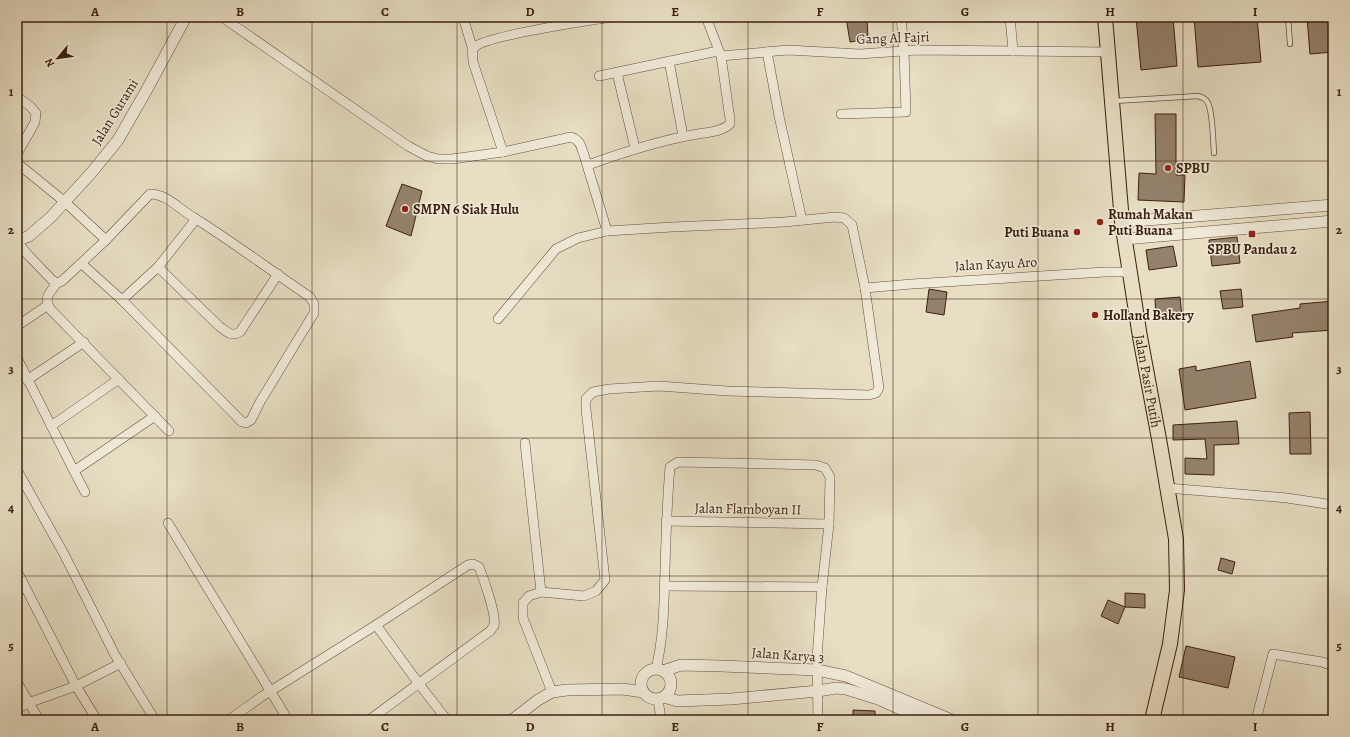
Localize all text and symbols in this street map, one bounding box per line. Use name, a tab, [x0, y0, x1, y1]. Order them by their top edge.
text: A	[90, 3, 100, 20]
text: B	[236, 3, 244, 20]
text: C	[381, 3, 389, 20]
text: D	[525, 3, 535, 20]
text: E	[671, 3, 679, 20]
text: F	[817, 3, 824, 20]
text: G	[961, 3, 969, 20]
text: H	[1105, 3, 1115, 20]
text: I	[1253, 3, 1258, 20]
street label: Gang Al Fajri	[856, 27, 930, 49]
north arrow	[38, 38, 78, 78]
text: N	[41, 55, 58, 70]
street label: Jalan Gurami	[87, 75, 143, 149]
text: 1	[9, 83, 14, 100]
text: 1	[1337, 83, 1342, 100]
place label: SPBU	[1176, 159, 1210, 178]
marker: SPBU	[1163, 163, 1173, 173]
place label: SMPN 6 Siak Hulu	[413, 200, 520, 219]
marker: SMPN 6 Siak Hulu	[400, 204, 410, 214]
place label: Rumah Makan Puti Buana	[1108, 205, 1193, 240]
marker: Rumah Makan Puti Buana	[1095, 217, 1105, 227]
text: 2	[8, 221, 15, 238]
text: 2	[1336, 221, 1343, 238]
place label: Puti Buana	[1004, 223, 1069, 242]
marker: Puti Buana	[1072, 227, 1082, 237]
marker: SPBU Pandau 2	[1247, 229, 1257, 239]
place label: SPBU Pandau 2	[1207, 240, 1297, 259]
street label: Jalan Kayu Aro	[954, 252, 1038, 276]
place label: Holland Bakery	[1103, 306, 1194, 325]
marker: Holland Bakery	[1090, 310, 1100, 320]
street label: Jalan Pasir Putih	[1130, 333, 1166, 430]
text: 3	[8, 360, 14, 377]
text: 3	[1336, 360, 1342, 377]
text: 4	[8, 499, 14, 516]
street label: Jalan Flamboyan II	[694, 499, 802, 519]
text: 4	[1336, 499, 1342, 516]
text: 5	[8, 637, 14, 654]
text: 5	[1336, 637, 1342, 654]
street label: Jalan Karya 3	[751, 643, 825, 667]
text: A	[90, 718, 100, 735]
text: B	[236, 718, 244, 735]
text: C	[381, 718, 389, 735]
text: D	[525, 718, 535, 735]
text: E	[671, 718, 679, 735]
text: F	[817, 718, 824, 735]
text: G	[961, 718, 969, 735]
text: H	[1105, 718, 1115, 735]
text: I	[1253, 718, 1258, 735]

